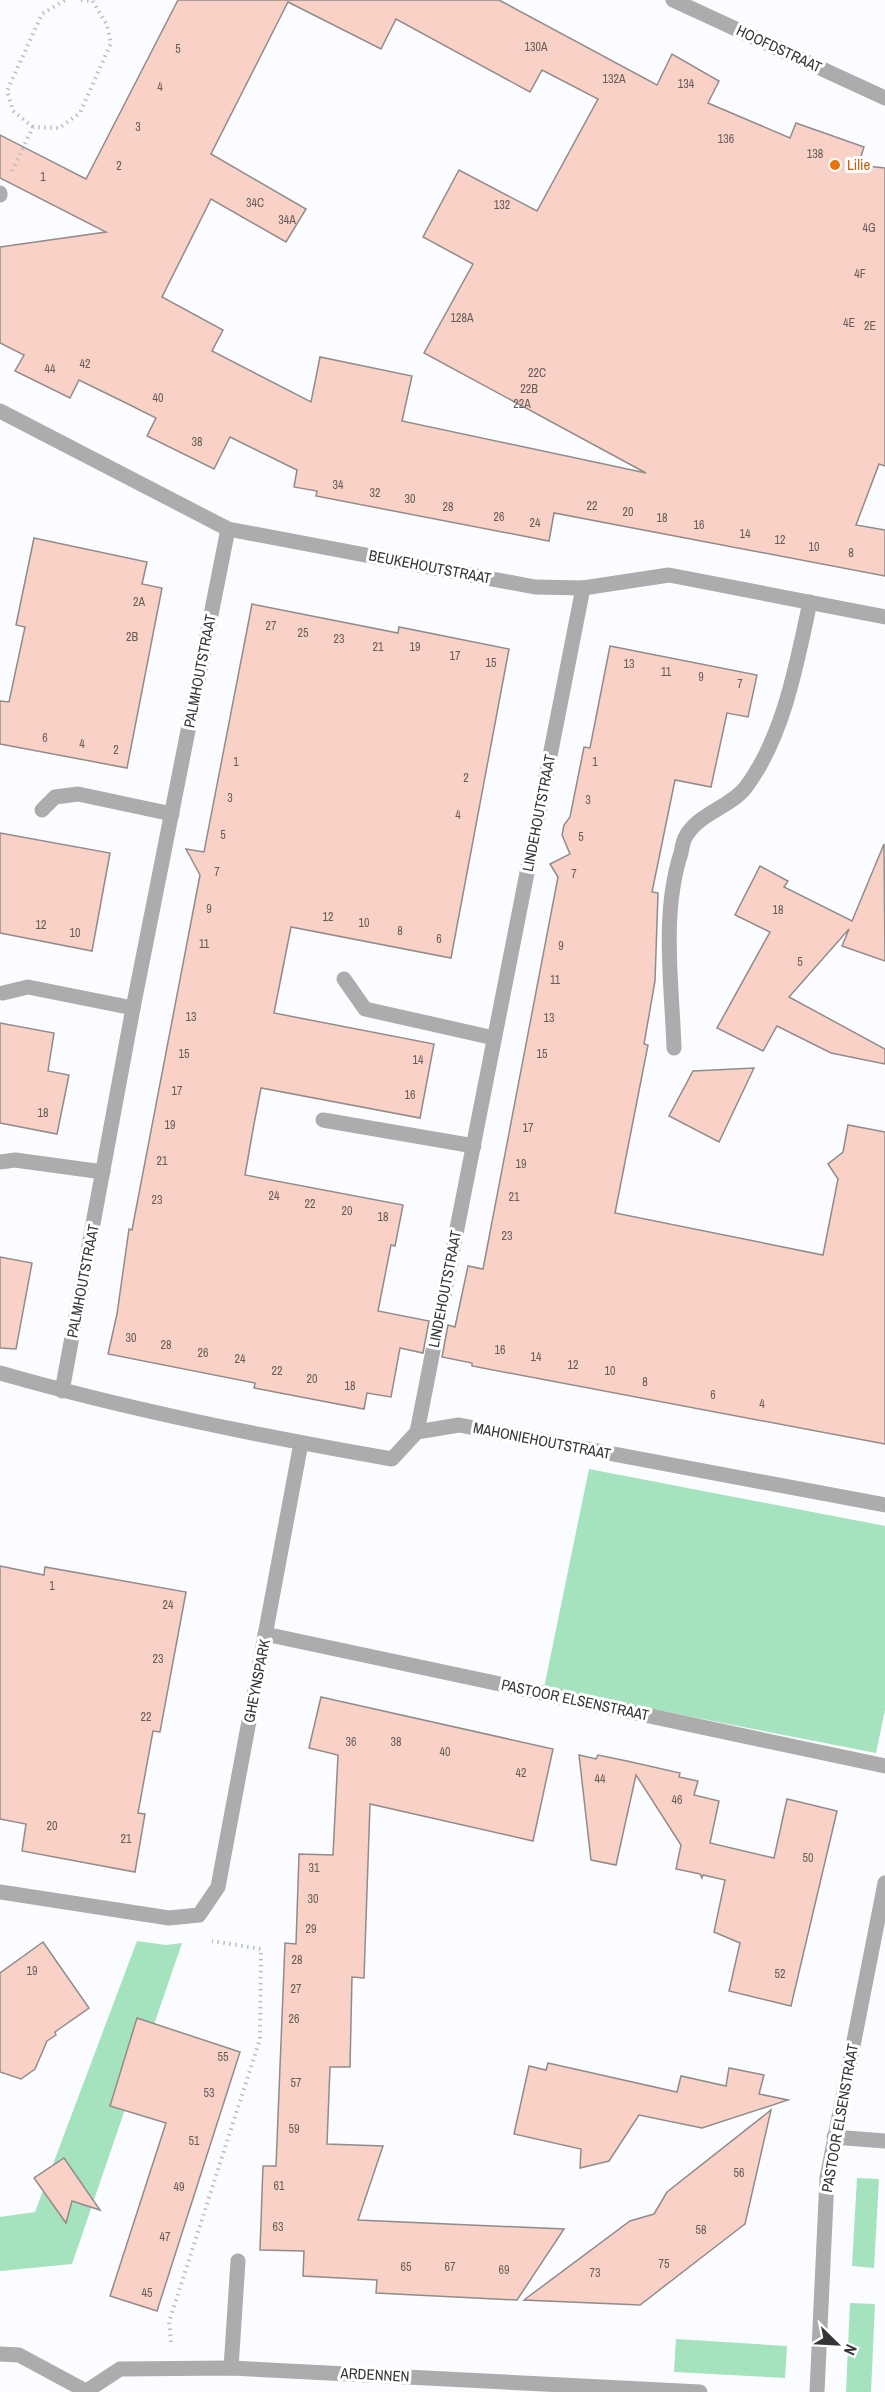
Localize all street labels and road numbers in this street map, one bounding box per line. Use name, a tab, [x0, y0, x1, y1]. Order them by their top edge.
street label: HOOFDSTRAAT	[733, 20, 826, 78]
street label: BEUKEHOUTSTRAAT	[367, 544, 494, 589]
street label: PALMHOUTSTRAAT	[178, 612, 221, 729]
street label: LINDEHOUTSTRAAT	[517, 752, 560, 873]
street label: PALMHOUTSTRAAT	[61, 1222, 104, 1339]
street label: LINDEHOUTSTRAAT	[423, 1228, 466, 1349]
street label: MAHONIEHOUTSTRAAT	[471, 1417, 613, 1464]
street label: GHEYNSPARK	[238, 1637, 275, 1724]
street label: PASTOOR ELSENSTRAAT	[499, 1674, 651, 1726]
street label: PASTOOR ELSENSTRAAT	[816, 2042, 863, 2194]
street label: ARDENNEN	[339, 2362, 410, 2387]

